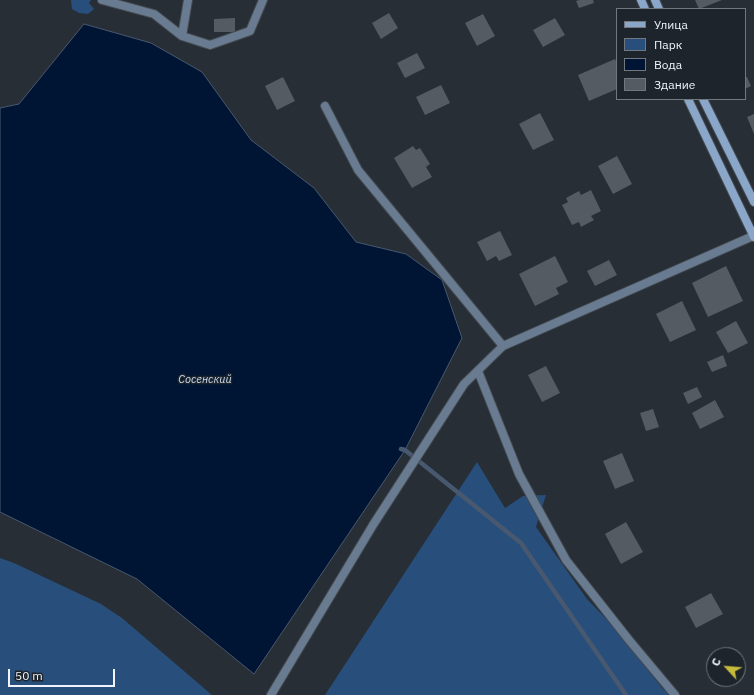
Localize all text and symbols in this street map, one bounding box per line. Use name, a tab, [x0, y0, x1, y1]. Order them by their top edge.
legend	[616, 8, 746, 100]
text: Улица	[654, 17, 688, 32]
text: Парк	[654, 37, 682, 52]
text: Вода	[654, 57, 682, 72]
text: Здание	[654, 77, 695, 92]
water label: Сосенский	[178, 373, 232, 387]
north arrow	[706, 647, 746, 687]
text: С	[708, 656, 724, 668]
scale bar	[10, 661, 117, 687]
text: 50 m	[15, 668, 43, 683]

